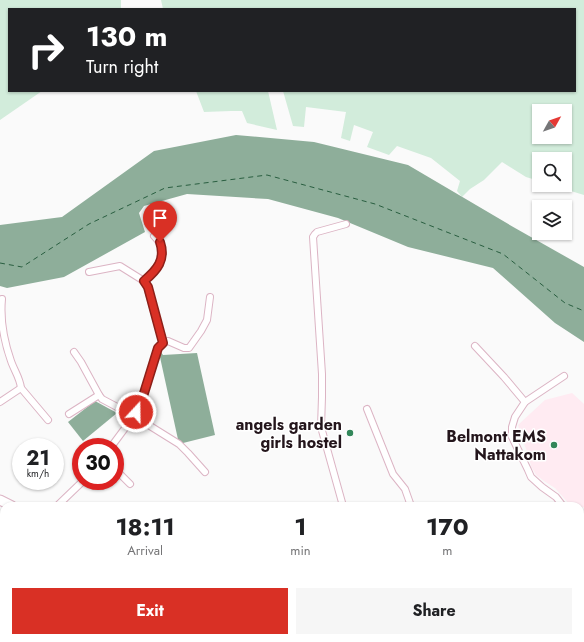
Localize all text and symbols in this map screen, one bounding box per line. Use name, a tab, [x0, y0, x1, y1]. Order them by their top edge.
text: 130 m	[86, 16, 168, 57]
icon: right	[20, 24, 72, 76]
text: Turn right	[86, 54, 158, 80]
north arrow	[532, 104, 572, 144]
map controls	[532, 104, 572, 240]
button: search	[532, 152, 572, 192]
button: layers	[532, 200, 572, 240]
pin	[143, 201, 177, 242]
icon: arrive	[149, 207, 171, 229]
position arrow	[115, 391, 157, 433]
place label: angels garden girls hostel	[236, 413, 342, 454]
place label: Belmont EMS Nattakom	[446, 425, 546, 466]
marker: angels garden girls hostel	[345, 428, 355, 438]
speed limit sign: 30	[72, 438, 124, 490]
marker: Belmont EMS Nattakom	[549, 440, 559, 450]
text: 21	[26, 444, 50, 473]
text: km/h	[27, 466, 49, 481]
text: 18:11	[115, 509, 175, 544]
text: 1	[294, 509, 307, 544]
text: 170	[426, 509, 469, 544]
text: Arrival	[127, 541, 163, 560]
text: min	[290, 541, 311, 560]
text: m	[442, 541, 452, 560]
button: Exit	[12, 588, 288, 634]
button: Share	[296, 588, 572, 634]

